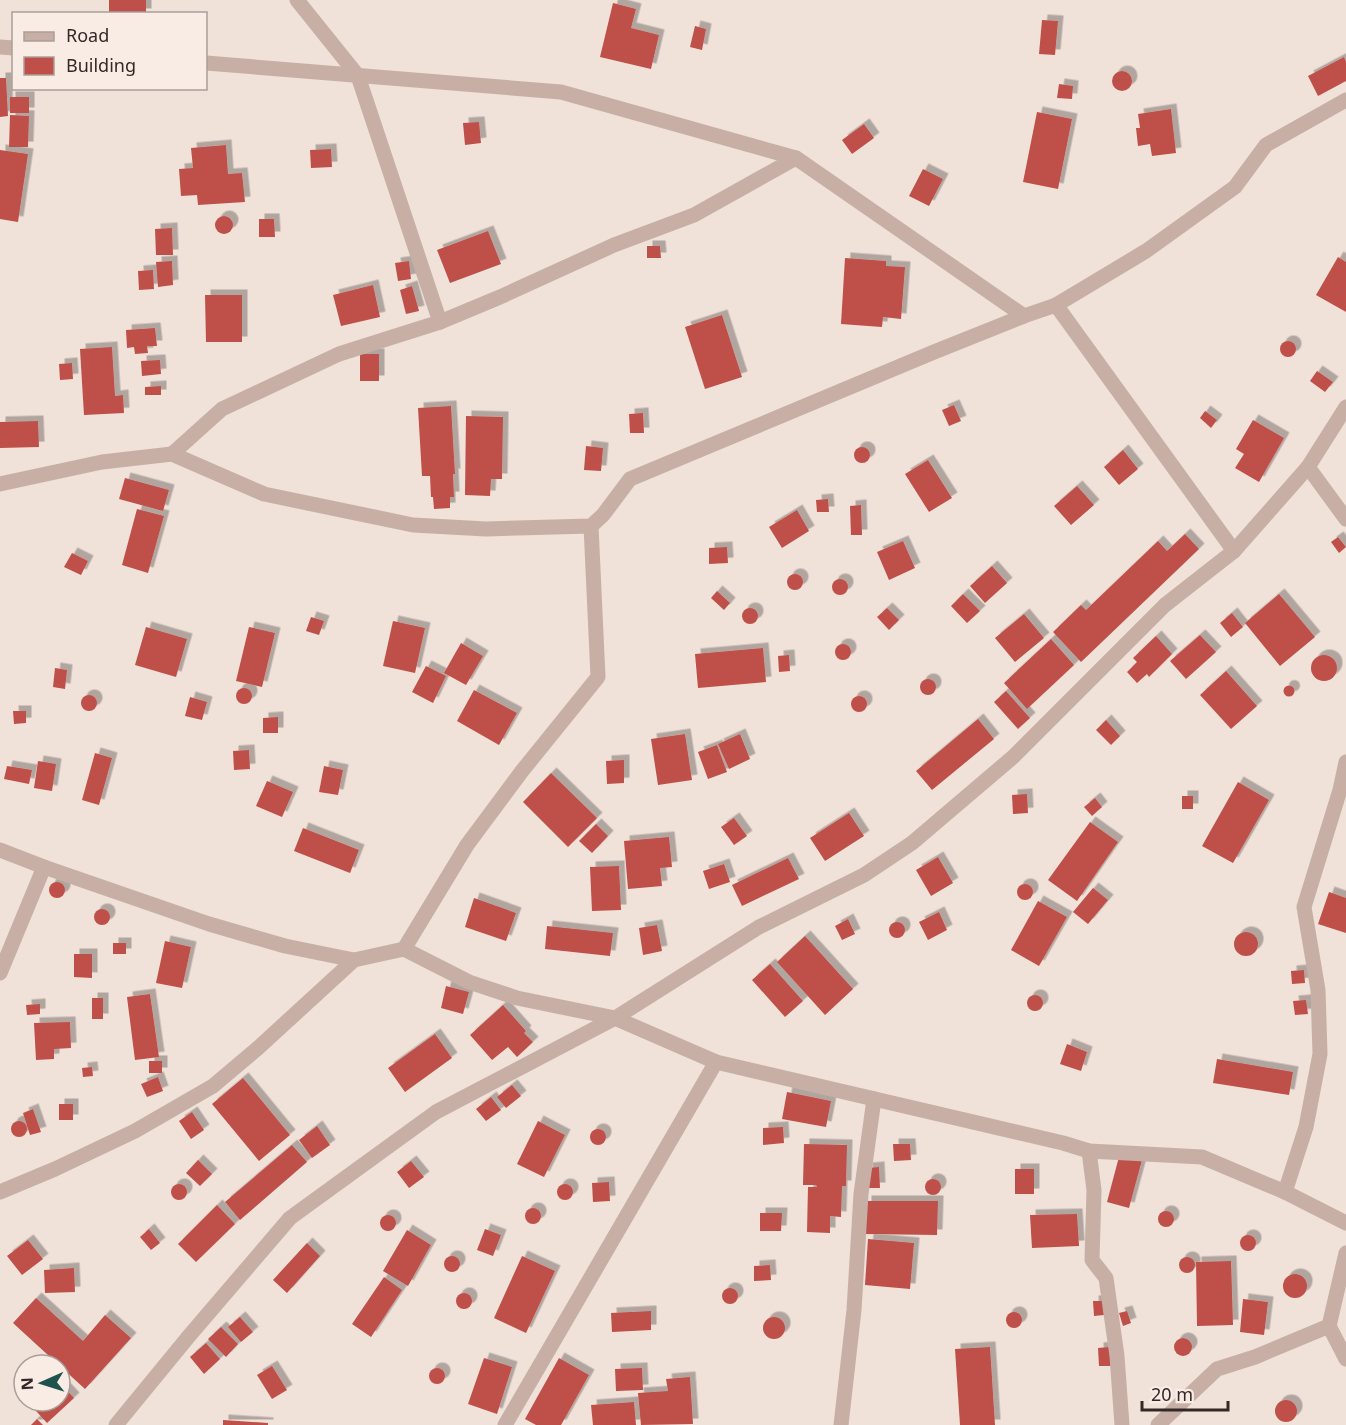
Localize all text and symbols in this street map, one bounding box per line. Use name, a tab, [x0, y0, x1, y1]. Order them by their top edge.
legend	[12, 12, 207, 90]
text: Road	[66, 23, 109, 47]
text: Building	[66, 53, 136, 77]
north arrow	[12, 1353, 72, 1413]
scale bar	[1142, 1374, 1228, 1412]
text: N	[16, 1377, 38, 1391]
text: 20 m	[1151, 1382, 1193, 1406]

